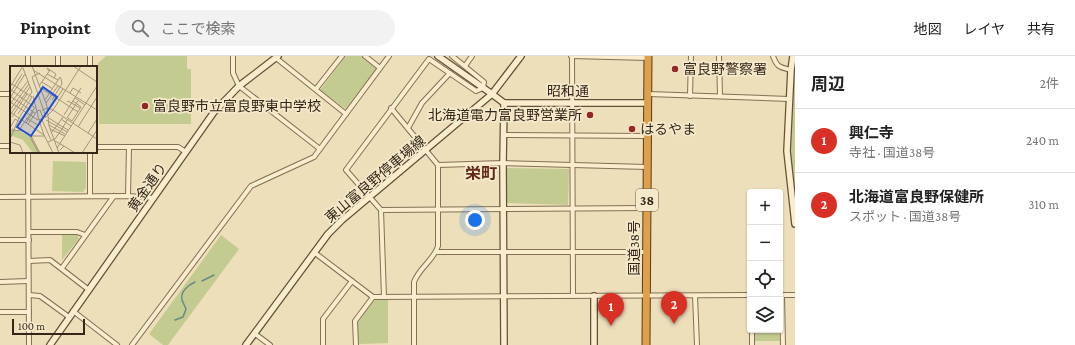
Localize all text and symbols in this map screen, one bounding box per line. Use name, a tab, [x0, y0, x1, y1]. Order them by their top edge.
search box	[115, 10, 395, 46]
text: Pinpoint	[20, 17, 91, 38]
icon: search	[129, 17, 151, 39]
text: ここで検索	[161, 21, 236, 37]
text: 地図	[913, 21, 941, 37]
text: レイヤ	[963, 21, 1005, 37]
text: 共有	[1027, 21, 1055, 37]
place label: 富良野警察署	[683, 61, 767, 77]
marker: 富良野警察署	[670, 64, 680, 74]
inset map	[10, 66, 97, 153]
text: 周辺	[811, 75, 845, 94]
text: 2件	[1040, 76, 1059, 91]
street label: 昭和通	[547, 83, 589, 99]
place label: 富良野市立富良野東中学校	[153, 98, 321, 114]
marker: 富良野市立富良野東中学校	[140, 101, 150, 111]
place label: 北海道電力富良野営業所	[428, 107, 582, 123]
marker: 北海道電力富良野営業所	[585, 110, 595, 120]
place label: はるやま	[640, 121, 696, 137]
marker: はるやま	[627, 124, 637, 134]
text: 興仁寺	[849, 125, 894, 141]
street label: 東山富良野停車場線	[322, 132, 428, 226]
text: 1	[822, 133, 826, 148]
text: 240 m	[1026, 133, 1059, 148]
text: 寺社 · 国道38号	[849, 145, 935, 160]
street label: 黄金通り	[124, 159, 170, 215]
district label: 栄町	[465, 165, 497, 182]
road number: 38	[636, 189, 658, 211]
map controls	[747, 189, 783, 333]
button: +	[747, 189, 783, 225]
text: 北海道富良野保健所	[849, 189, 984, 205]
text: 2	[821, 197, 827, 212]
text: 310 m	[1028, 197, 1059, 212]
text: スポット · 国道38号	[849, 209, 961, 224]
your location	[465, 210, 485, 230]
street label: 国道38号	[626, 220, 642, 276]
button: −	[747, 225, 783, 261]
button: locate	[747, 261, 783, 297]
pin: 2	[661, 291, 687, 324]
pin: 1	[598, 293, 624, 326]
button: layers	[747, 297, 783, 333]
scale bar	[12, 317, 85, 336]
text: 100 m	[18, 320, 45, 332]

